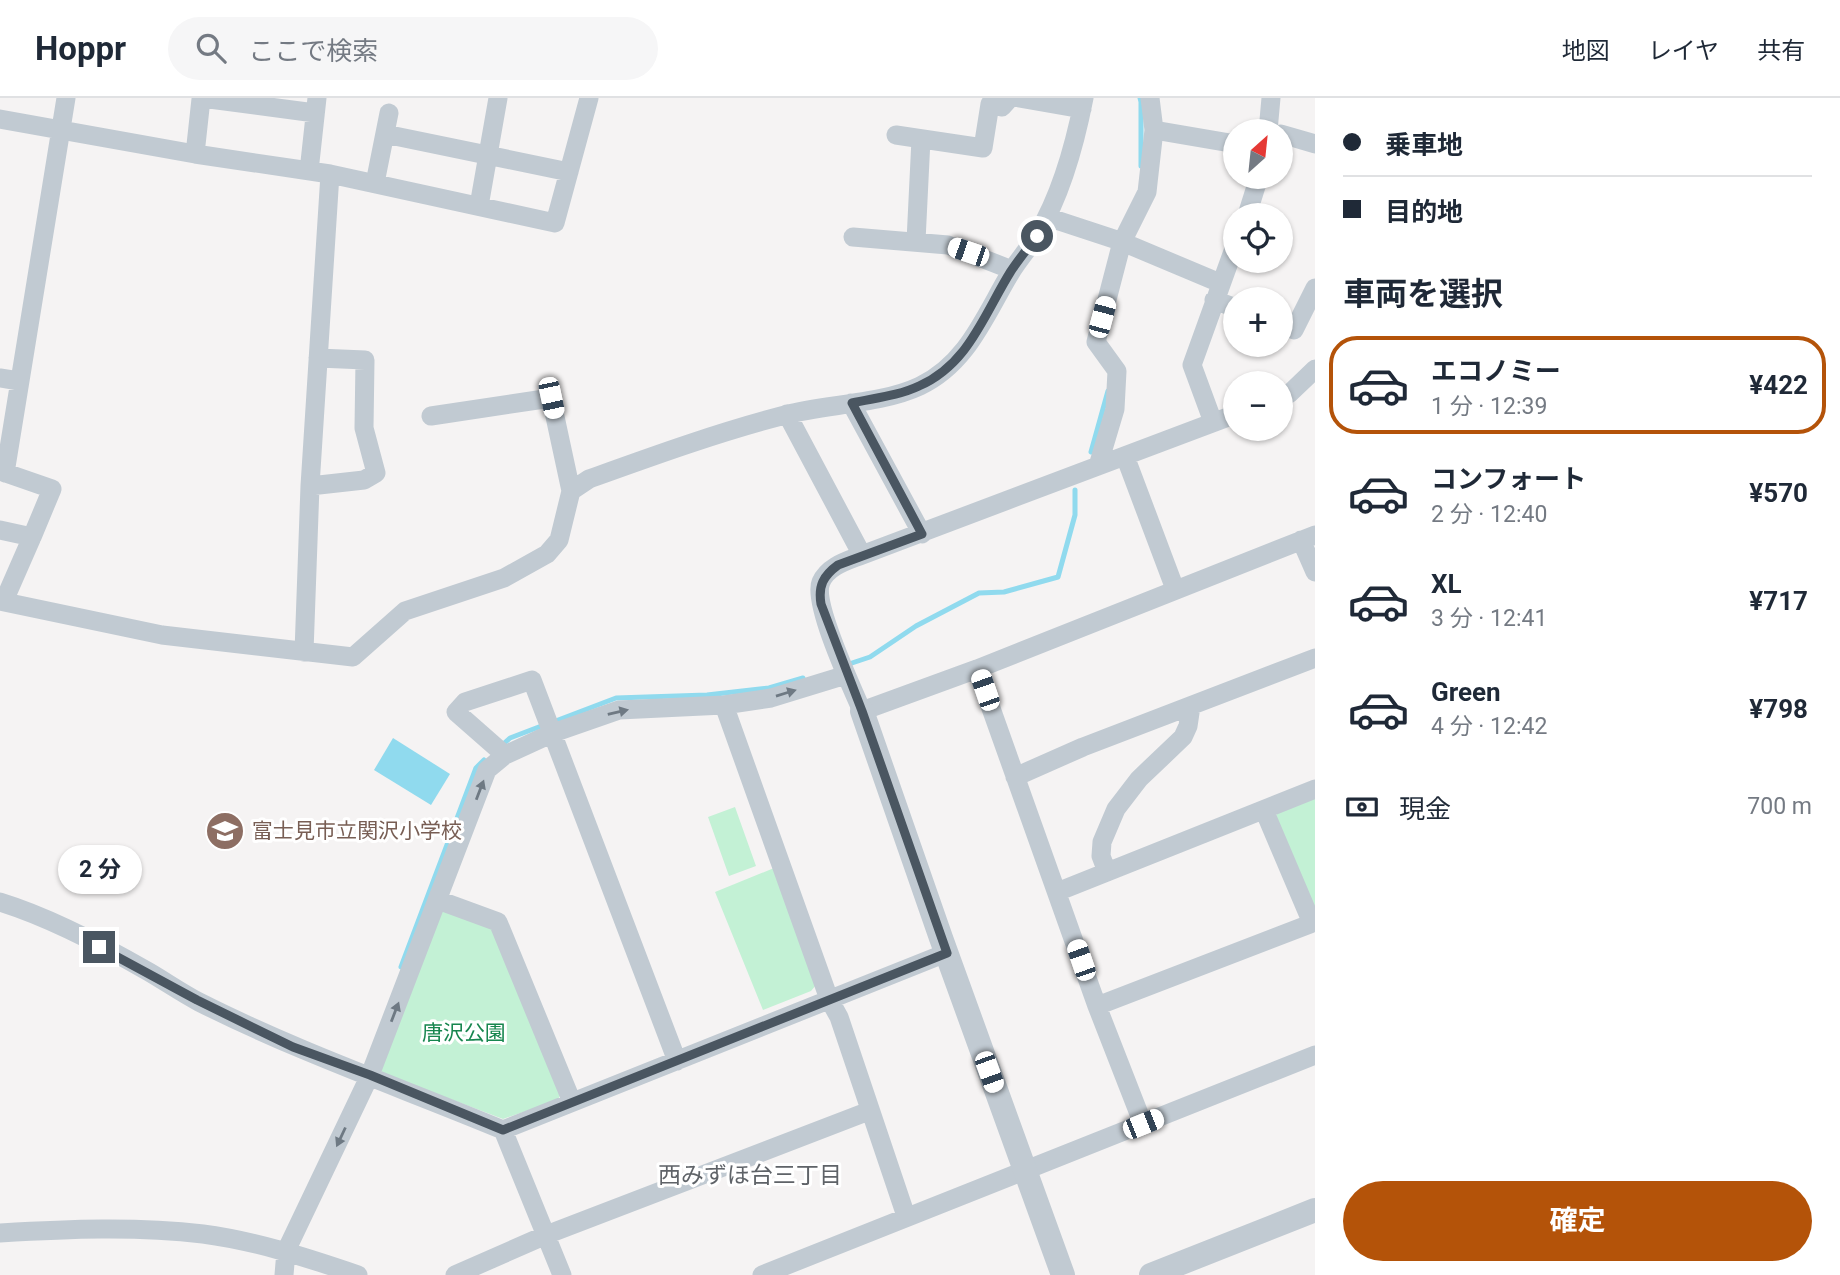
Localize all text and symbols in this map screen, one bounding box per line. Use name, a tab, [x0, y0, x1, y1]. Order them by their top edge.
search box	[168, 17, 658, 80]
text: Hoppr	[35, 29, 126, 68]
icon: search	[192, 29, 230, 67]
text: ここで検索	[248, 36, 378, 66]
text: 地図	[1562, 37, 1610, 65]
text: レイヤ	[1648, 37, 1719, 65]
text: 共有	[1757, 37, 1805, 65]
north arrow	[1223, 119, 1293, 189]
map controls	[1223, 119, 1293, 441]
text: 乗車地	[1385, 130, 1463, 160]
text: 目的地	[1385, 197, 1463, 227]
button: locate	[1223, 203, 1293, 273]
route start	[1021, 220, 1053, 252]
car	[945, 235, 992, 269]
text: 車両を選択	[1343, 275, 1503, 313]
button: +	[1223, 287, 1293, 357]
car	[1087, 294, 1118, 340]
icon: car	[1347, 354, 1410, 417]
text: エコノミー	[1431, 356, 1561, 386]
text: ¥422	[1749, 370, 1808, 400]
button: −	[1223, 371, 1293, 441]
car	[537, 375, 566, 421]
text: 1 分 · 12:39	[1431, 393, 1547, 420]
icon: car	[1347, 462, 1410, 525]
text: コンフォート	[1431, 464, 1586, 494]
text: ¥570	[1749, 478, 1808, 508]
text: 2 分 · 12:40	[1431, 501, 1547, 528]
text: XL	[1431, 569, 1462, 599]
icon: car	[1347, 570, 1410, 633]
text: ¥717	[1749, 586, 1808, 616]
text: 3 分 · 12:41	[1431, 605, 1547, 632]
car	[969, 667, 1002, 713]
text: Green	[1431, 677, 1501, 707]
icon: car	[1347, 678, 1410, 741]
one-way arrow	[776, 688, 797, 698]
text: ¥798	[1749, 694, 1808, 724]
one-way arrow	[607, 706, 629, 717]
text: 4 分 · 12:42	[1431, 713, 1547, 740]
one-way arrow	[475, 780, 486, 801]
icon: cash	[1343, 788, 1381, 826]
text: 700 m	[1747, 793, 1812, 820]
text: 現金	[1399, 794, 1451, 824]
school or university icon: 富士見市立関沢小学校	[204, 810, 246, 852]
place label: 富士見市立関沢小学校	[252, 819, 462, 843]
callout: 2 分	[57, 846, 141, 894]
text: 2 分	[79, 856, 121, 883]
route end	[83, 931, 115, 963]
car	[1065, 937, 1098, 983]
one-way arrow	[389, 1001, 400, 1022]
park label: 唐沢公園	[422, 1021, 506, 1045]
car	[972, 1049, 1007, 1095]
car	[1120, 1106, 1167, 1142]
one-way arrow	[335, 1127, 346, 1147]
district label: 西みずほ台三丁目	[658, 1162, 842, 1189]
button: 確定	[1343, 1181, 1812, 1261]

